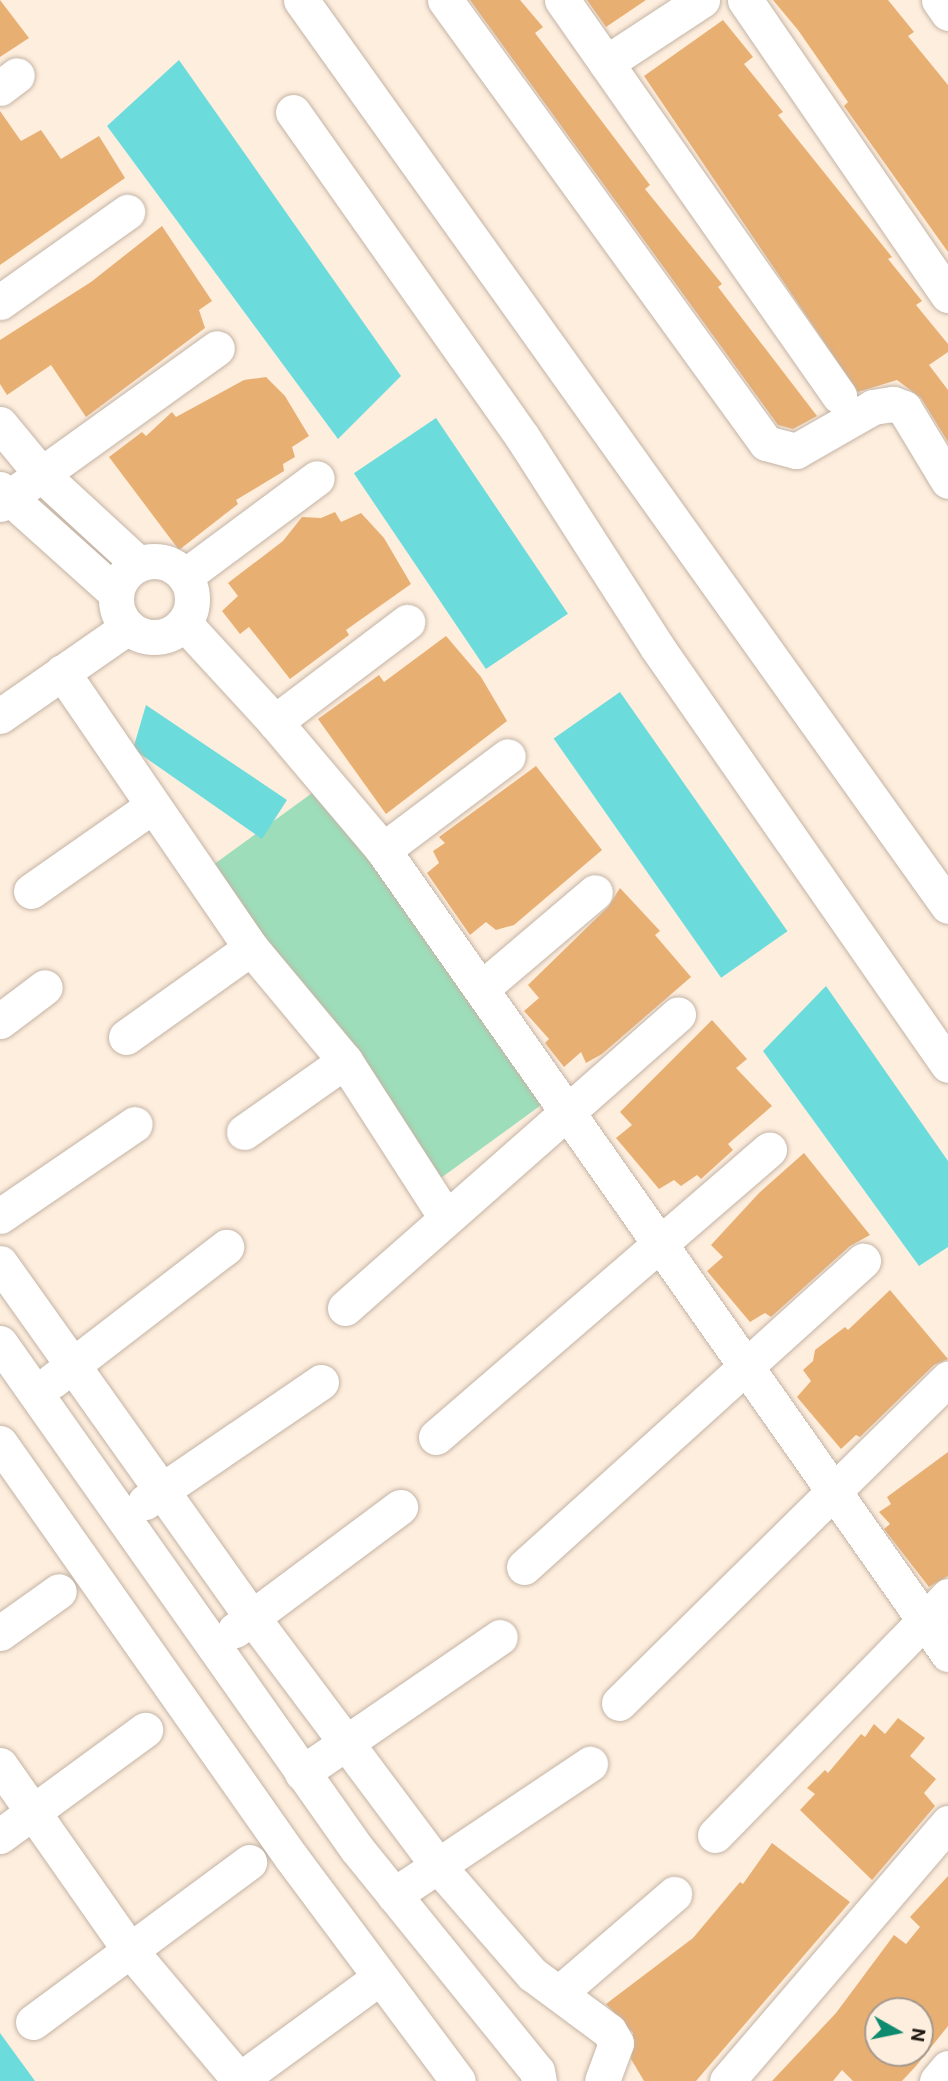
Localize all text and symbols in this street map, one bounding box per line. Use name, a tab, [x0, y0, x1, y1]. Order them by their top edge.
north arrow	[864, 1997, 934, 2067]
text: N	[906, 2027, 931, 2043]

